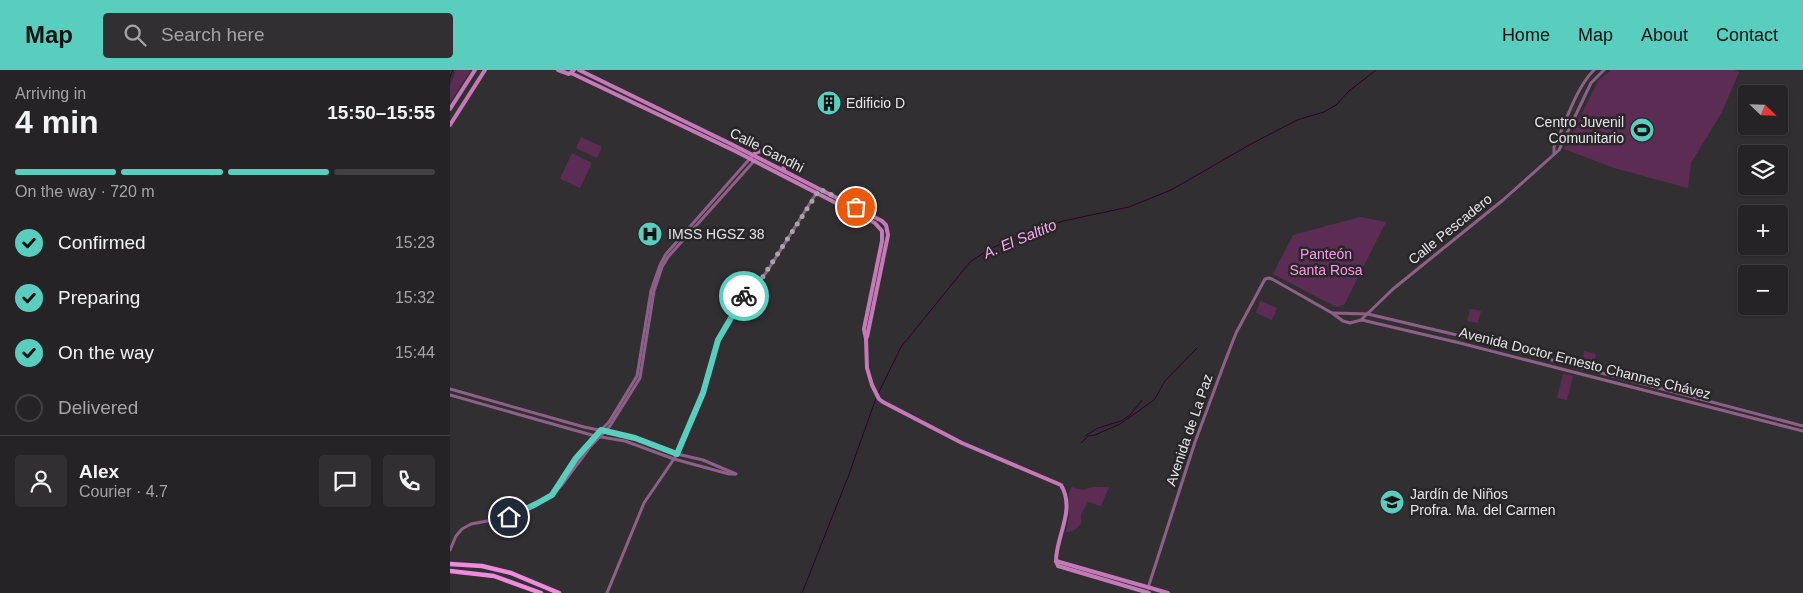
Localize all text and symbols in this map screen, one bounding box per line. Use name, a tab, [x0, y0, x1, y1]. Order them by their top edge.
search box	[103, 13, 453, 58]
text: Map	[25, 21, 73, 48]
icon: search	[121, 21, 149, 49]
text: Search here	[161, 24, 265, 45]
text: Home	[1502, 25, 1550, 45]
text: Map	[1578, 25, 1613, 45]
text: About	[1641, 25, 1688, 45]
text: Contact	[1716, 25, 1778, 45]
text: Arriving in	[15, 85, 86, 102]
north arrow	[1738, 85, 1788, 135]
map controls	[1738, 85, 1788, 315]
building icon: Edificio D	[816, 90, 842, 116]
place label: Edificio D	[846, 95, 905, 111]
text: 15:50–15:55	[327, 102, 435, 123]
text: 4 min	[15, 104, 99, 140]
place label: Centro Juvenil Comunitario	[1535, 114, 1624, 146]
sports icon: Centro Juvenil Comunitario	[1629, 117, 1655, 143]
street label: Calle Gandhi	[727, 124, 807, 176]
button: layers	[1738, 145, 1788, 195]
text: On the way · 720 m	[15, 183, 155, 200]
pin	[835, 186, 877, 228]
street label: Calle Pescadero	[1405, 190, 1495, 268]
icon: bag	[842, 193, 870, 221]
button: +	[1738, 205, 1788, 255]
water label: A. El Saltito	[980, 216, 1059, 262]
hospital icon: IMSS HGSZ 38	[637, 221, 663, 247]
place label: IMSS HGSZ 38	[668, 226, 765, 242]
icon: check	[15, 229, 43, 257]
text: Confirmed	[58, 232, 146, 253]
text: 15:23	[395, 234, 435, 251]
park label: Panteón Santa Rosa	[1289, 246, 1363, 278]
button: −	[1738, 265, 1788, 315]
courier	[719, 271, 769, 321]
icon: bike	[730, 282, 758, 310]
icon: check	[15, 284, 43, 312]
text: Preparing	[58, 287, 140, 308]
text: 15:32	[395, 289, 435, 306]
street label: Avenida Doctor Ernesto Channes Chávez	[1457, 324, 1713, 402]
icon: check	[15, 339, 43, 367]
text: On the way	[58, 342, 154, 363]
text: 15:44	[395, 344, 435, 361]
street label: Avenida de La Paz	[1162, 372, 1216, 488]
text: Delivered	[58, 397, 138, 418]
button: person	[15, 455, 67, 507]
button: chat	[319, 455, 371, 507]
button: phone	[383, 455, 435, 507]
text: Alex	[79, 461, 119, 482]
text: Courier · 4.7	[79, 483, 168, 500]
place label: Jardín de Niños Profra. Ma. del Carmen	[1410, 486, 1556, 518]
school or university icon: Jardín de Niños Profra. Ma. del Carmen	[1379, 489, 1405, 515]
pin	[488, 496, 530, 538]
icon: home	[495, 503, 523, 531]

